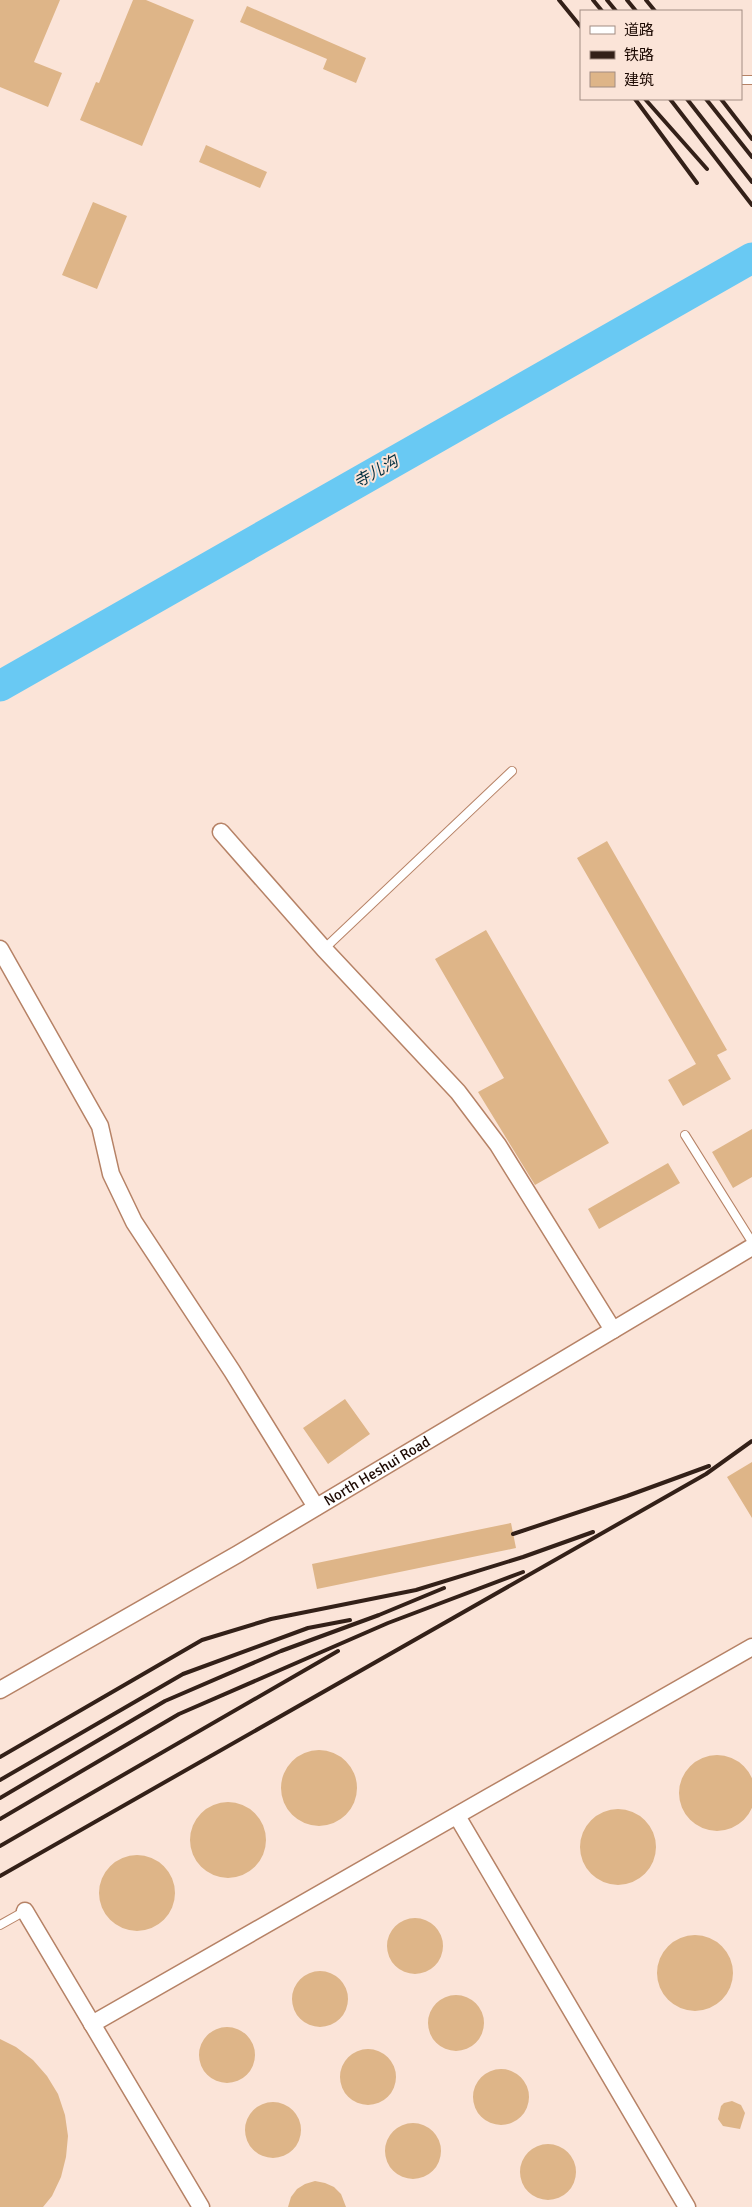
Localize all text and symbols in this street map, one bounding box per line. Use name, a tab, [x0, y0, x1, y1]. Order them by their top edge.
legend	[580, 10, 742, 100]
text: 道路	[624, 21, 654, 39]
text: 铁路	[624, 46, 654, 64]
text: 建筑	[624, 71, 654, 89]
water label: 寺儿沟	[350, 450, 404, 493]
street label: North Heshui Road	[321, 1432, 433, 1510]

